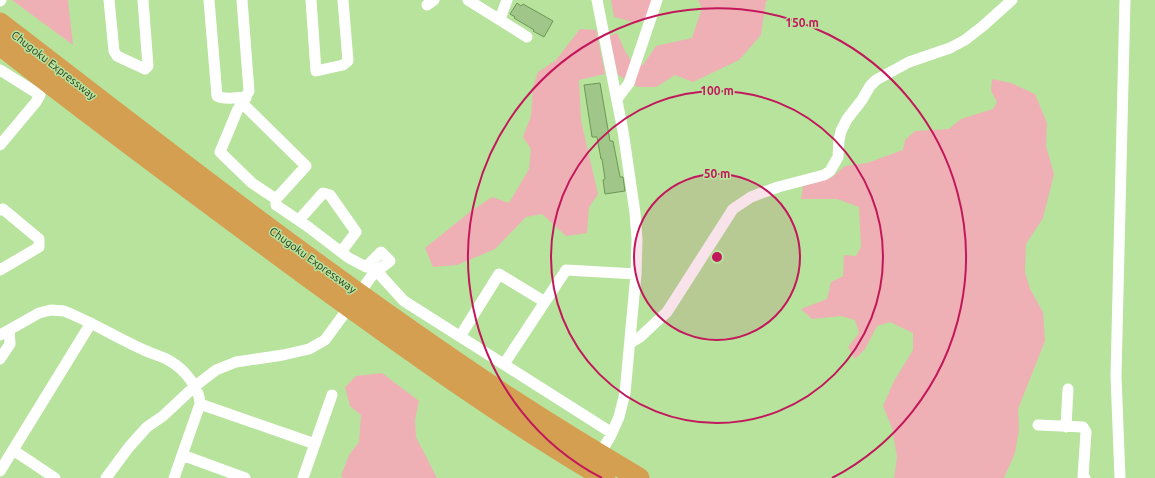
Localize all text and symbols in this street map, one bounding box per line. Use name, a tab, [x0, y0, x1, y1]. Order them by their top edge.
text: 150 m	[785, 16, 819, 29]
street label: Chugoku Expressway	[9, 28, 99, 102]
text: 100 m	[700, 84, 734, 97]
text: 50 m	[704, 167, 730, 180]
street label: Chugoku Expressway	[267, 225, 359, 296]
centre of rings	[710, 250, 724, 264]

